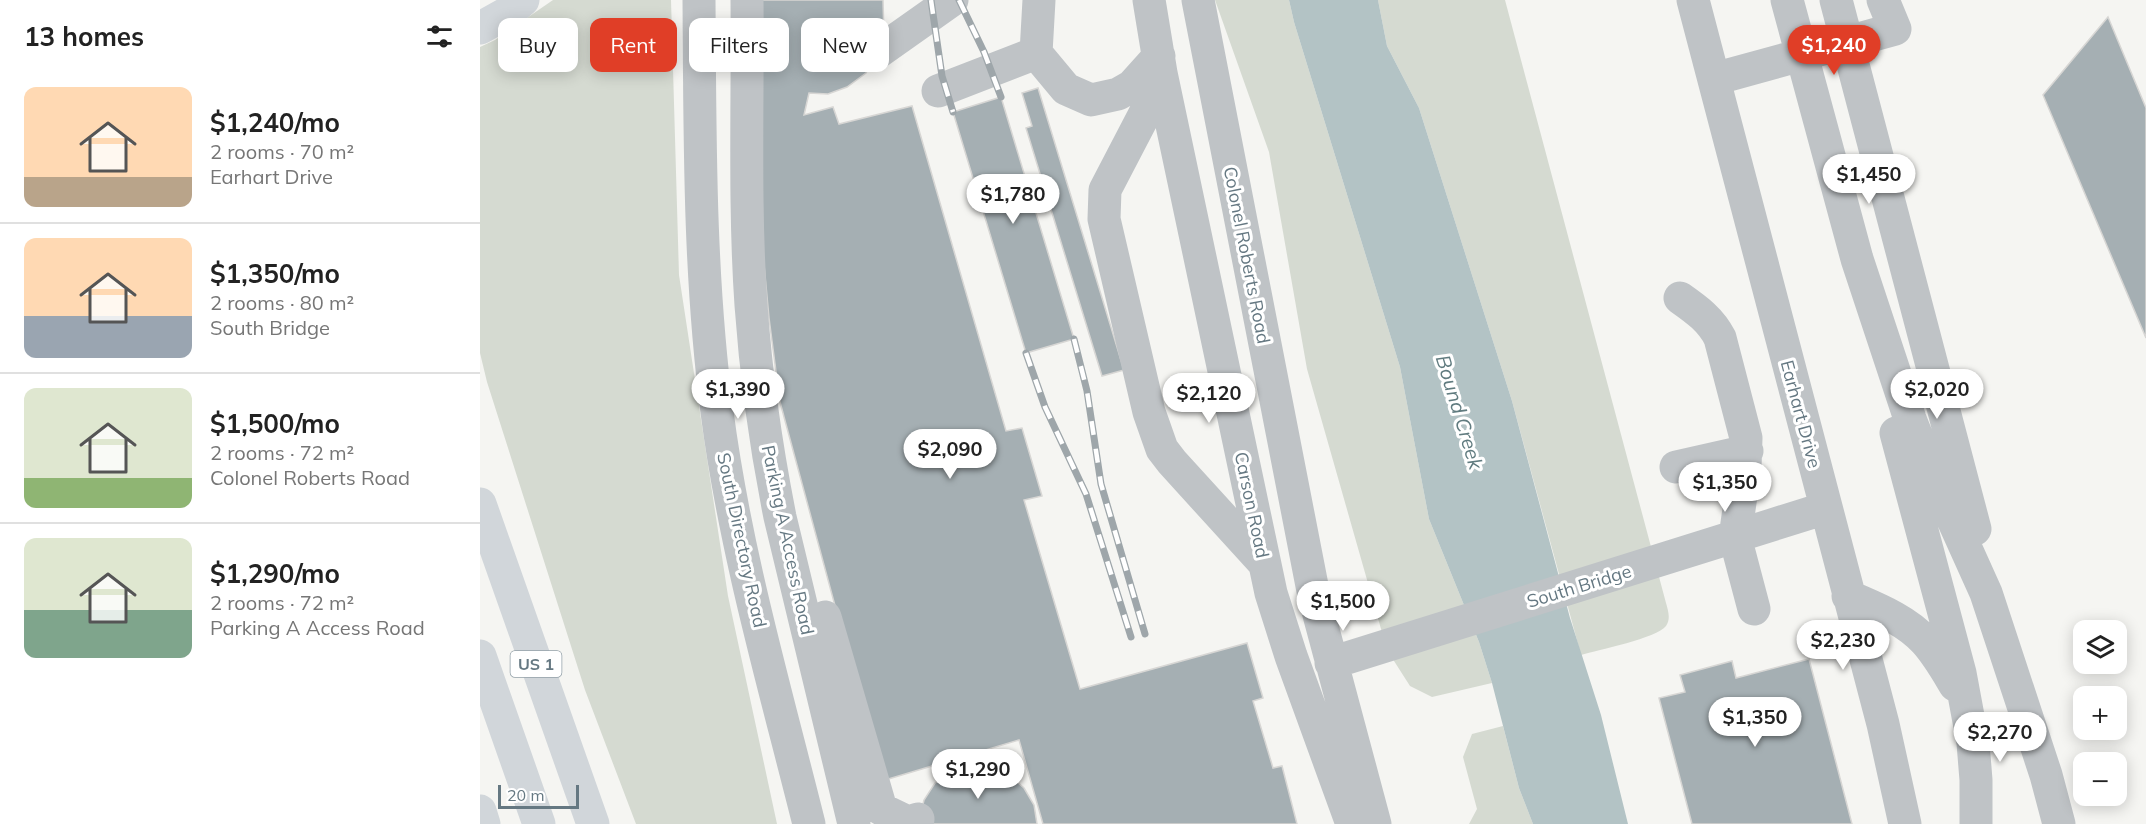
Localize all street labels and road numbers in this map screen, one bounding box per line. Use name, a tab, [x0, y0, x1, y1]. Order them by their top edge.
street label: Colonel Roberts Road	[1219, 164, 1275, 346]
street label: Earhart Drive	[1776, 358, 1826, 470]
street label: Parking A Access Road	[757, 443, 819, 637]
street label: South Directory Road	[712, 450, 772, 630]
street label: Carson Road	[1230, 450, 1274, 560]
street label: South Bridge	[1524, 559, 1634, 613]
road number: US 1	[511, 651, 562, 677]

